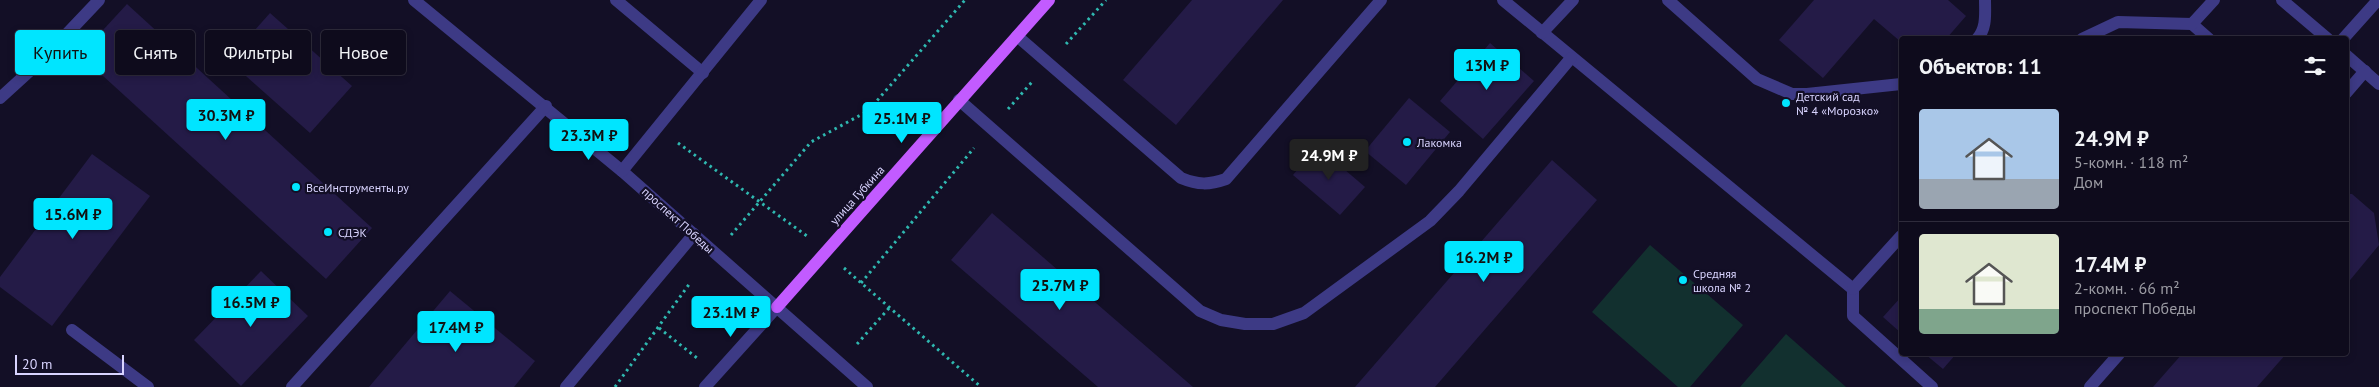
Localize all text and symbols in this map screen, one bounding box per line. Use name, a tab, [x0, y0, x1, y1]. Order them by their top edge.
chip: Купить	[15, 30, 105, 75]
chip: Снять	[115, 30, 195, 75]
chip: Фильтры	[205, 30, 311, 75]
chip: Новое	[321, 30, 406, 75]
pin: 13M ₽	[1452, 48, 1522, 91]
icon: filters	[2301, 52, 2329, 80]
text: Объектов: 11	[1919, 53, 2042, 80]
text: 13M ₽	[1465, 55, 1509, 75]
place label: Детский сад № 4 «Морозко»	[1796, 89, 1879, 118]
marker: Детский сад № 4 «Морозко»	[1780, 97, 1792, 109]
pin: 30.3M ₽	[180, 98, 272, 141]
pin: 25.1M ₽	[856, 102, 948, 144]
text: 30.3M ₽	[197, 105, 255, 125]
text: 25.1M ₽	[873, 108, 931, 128]
pin: 23.3M ₽	[543, 119, 635, 161]
text: 23.3M ₽	[560, 125, 618, 145]
text: 24.9M ₽	[2074, 125, 2149, 152]
icon: home	[1959, 129, 2019, 189]
place label: Лакомка	[1416, 135, 1462, 150]
marker: Лакомка	[1401, 136, 1413, 148]
pin: 24.9M ₽	[1283, 138, 1375, 181]
text: 24.9M ₽	[1300, 145, 1358, 165]
text: 5-комн. · 118 m²	[2074, 152, 2188, 172]
street label: улица Губкина	[827, 162, 888, 228]
text: Дом	[2074, 172, 2103, 192]
place label: ВсеИнструменты.ру	[306, 180, 409, 195]
marker: ВсеИнструменты.ру	[290, 181, 302, 193]
street label: проспект Победы	[639, 184, 717, 256]
pin: 15.6M ₽	[27, 198, 119, 240]
text: 15.6M ₽	[44, 204, 102, 224]
place label: СДЭК	[338, 225, 367, 240]
marker: СДЭК	[322, 226, 334, 238]
pin: 16.2M ₽	[1438, 240, 1530, 283]
text: 16.2M ₽	[1455, 247, 1513, 267]
text: 17.4M ₽	[2074, 251, 2146, 278]
icon: home	[1959, 254, 2019, 314]
place label: Средняя школа № 2	[1693, 266, 1751, 295]
pin: 25.7M ₽	[1014, 268, 1106, 311]
marker: Средняя школа № 2	[1677, 274, 1689, 286]
text: 25.7M ₽	[1031, 275, 1089, 295]
text: 2-комн. · 66 m²	[2074, 278, 2180, 298]
pin: 16.5M ₽	[205, 286, 297, 328]
text: 16.5M ₽	[222, 292, 280, 312]
pin: 23.1M ₽	[685, 296, 777, 338]
text: проспект Победы	[2074, 298, 2196, 318]
text: 23.1M ₽	[702, 302, 760, 322]
pin: 17.4M ₽	[410, 310, 502, 353]
text: 17.4M ₽	[428, 317, 484, 337]
scale bar	[15, 352, 124, 375]
text: 20 m	[22, 355, 52, 373]

